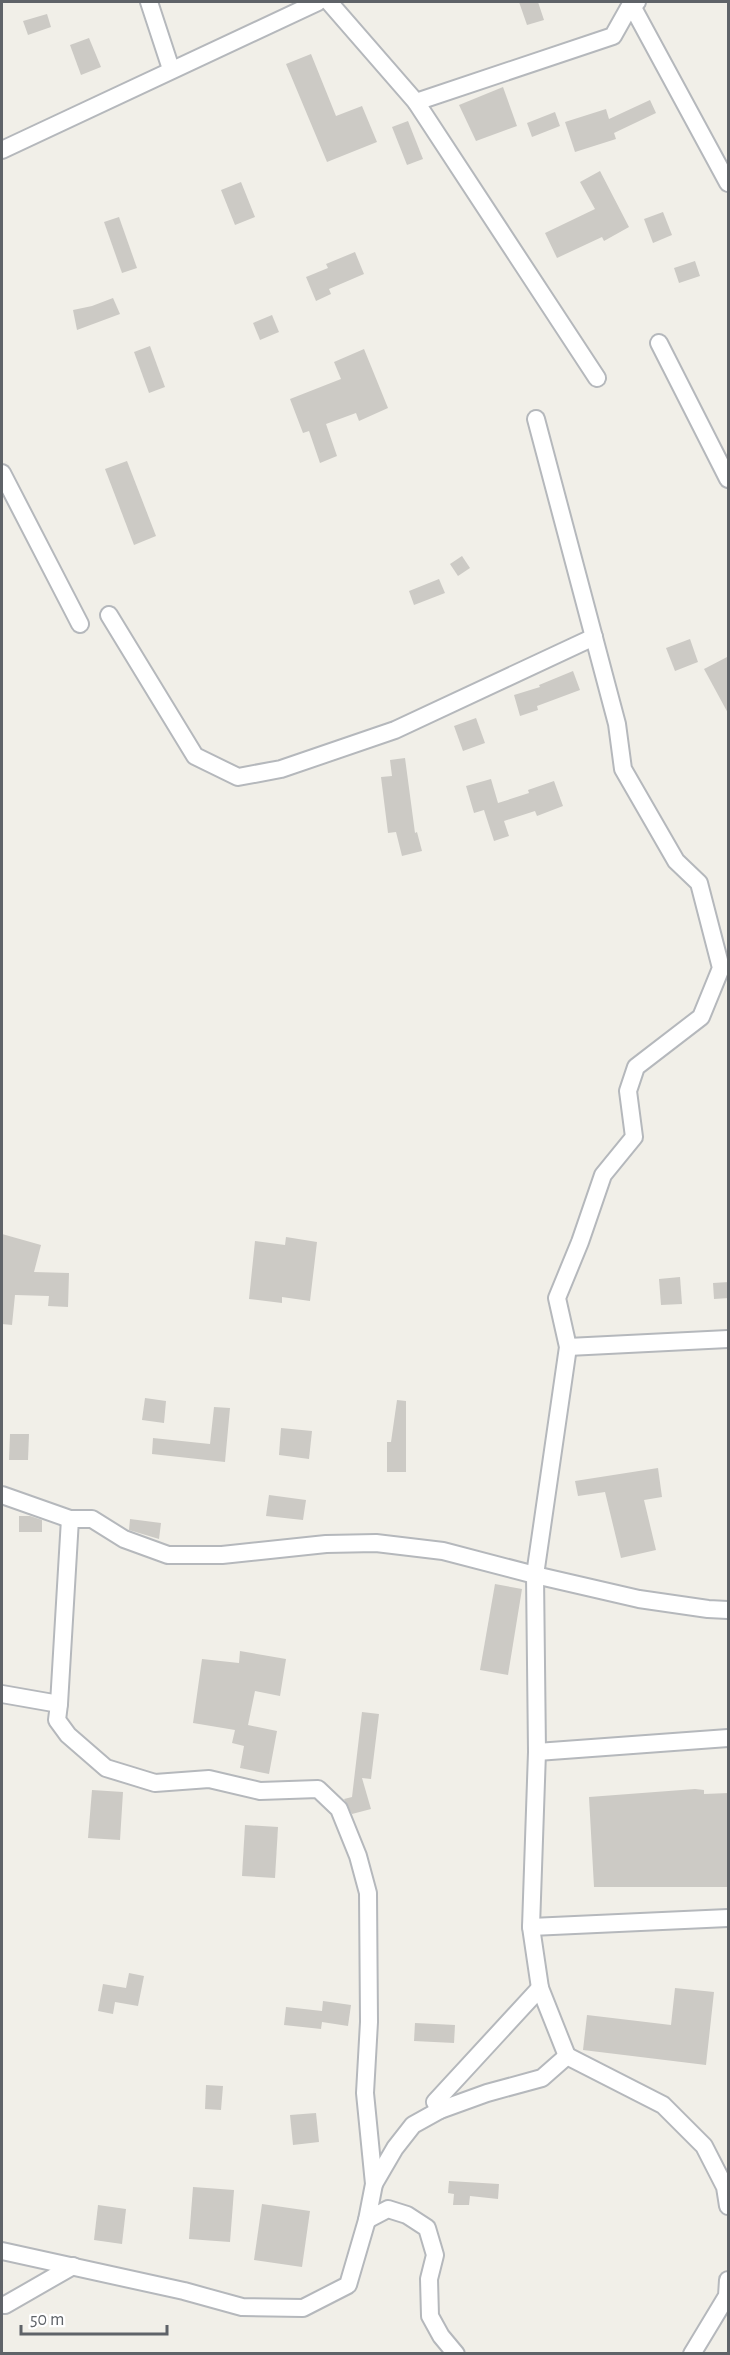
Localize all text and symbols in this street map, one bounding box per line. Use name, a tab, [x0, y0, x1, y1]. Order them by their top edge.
scale bar	[21, 2298, 166, 2336]
text: 50 m	[30, 2311, 64, 2329]

